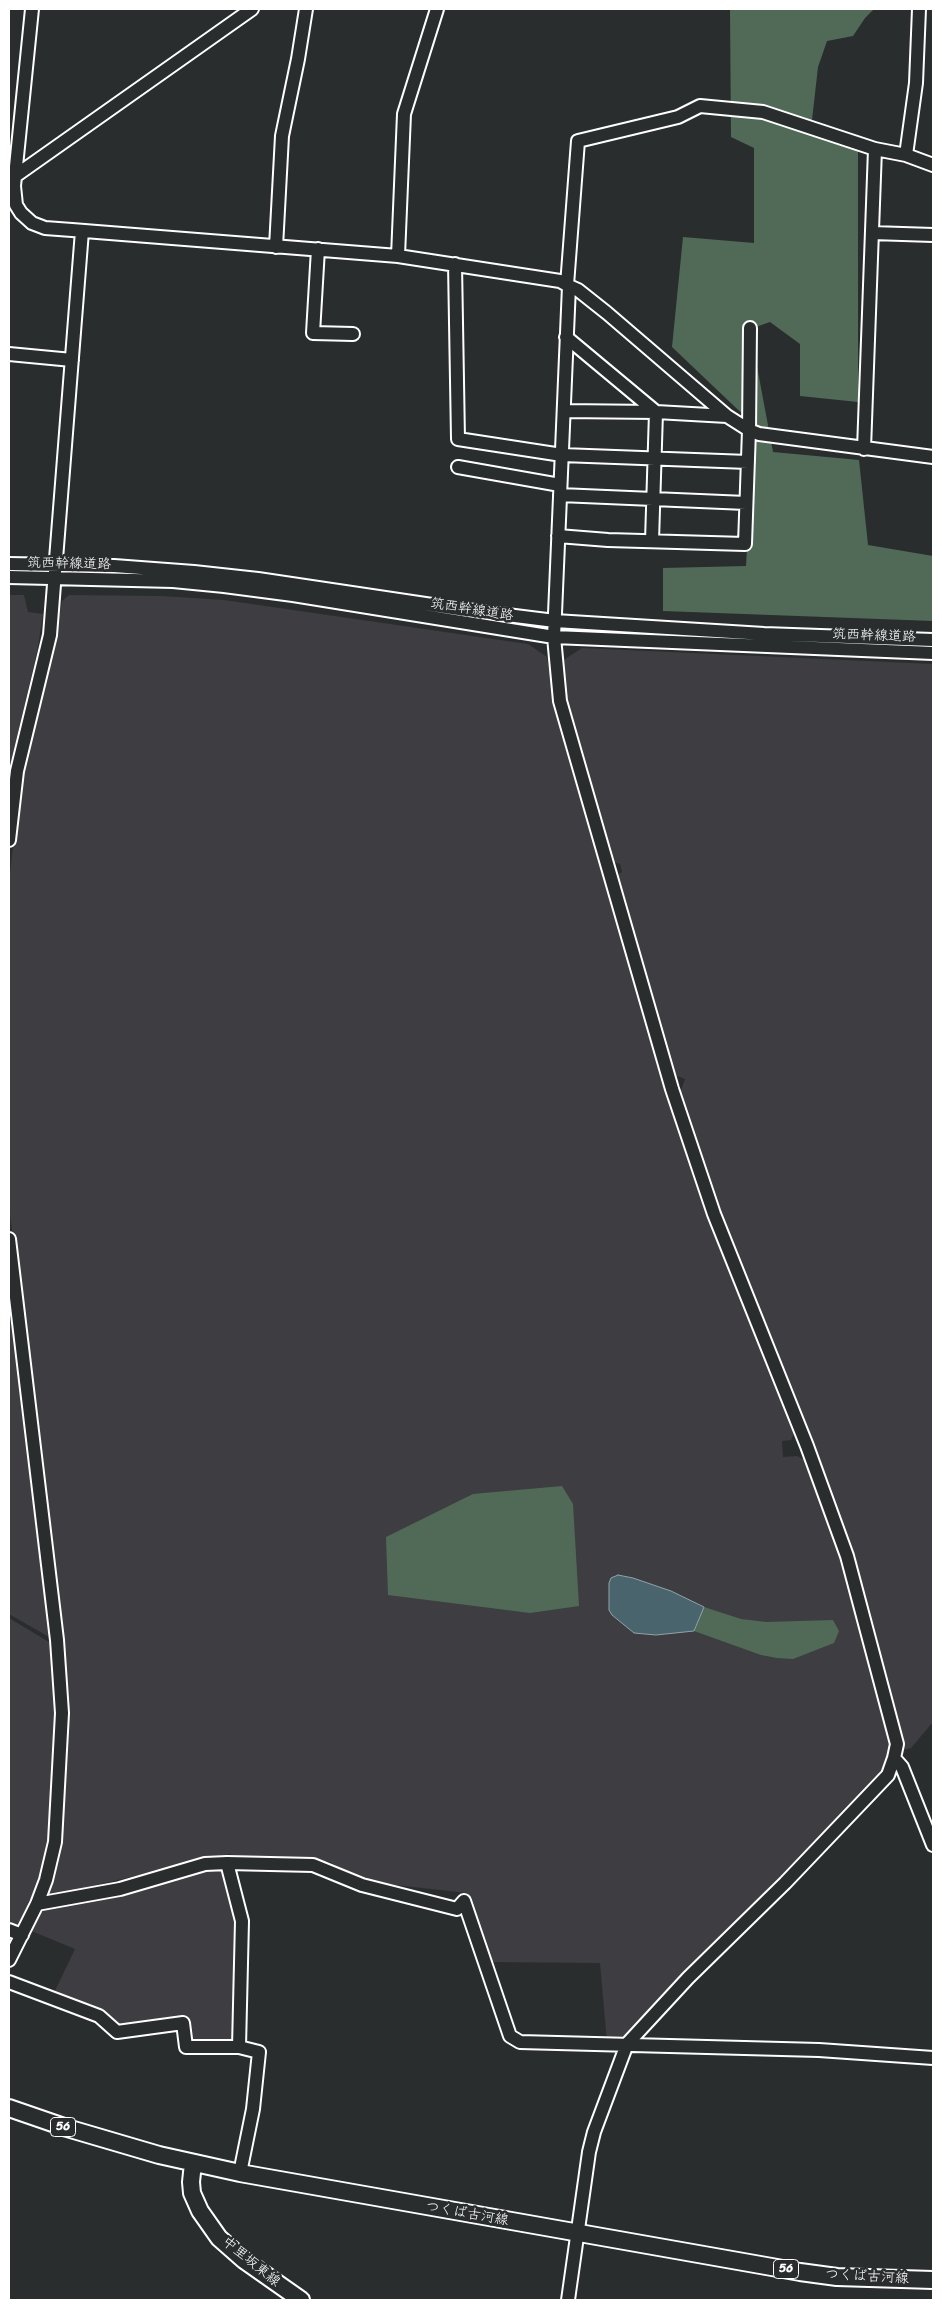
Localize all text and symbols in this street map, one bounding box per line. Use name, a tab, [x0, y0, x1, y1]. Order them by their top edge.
street label: 筑西幹線道路	[27, 555, 111, 573]
street label: 筑西幹線道路	[429, 595, 515, 625]
street label: 筑西幹線道路	[832, 626, 916, 646]
road number: 56	[50, 2118, 76, 2136]
street label: つくば古河線	[424, 2198, 510, 2230]
street label: 中里坂東線	[219, 2233, 283, 2291]
road number: 56	[774, 2260, 798, 2278]
street label: つくば古河線	[825, 2266, 909, 2288]

